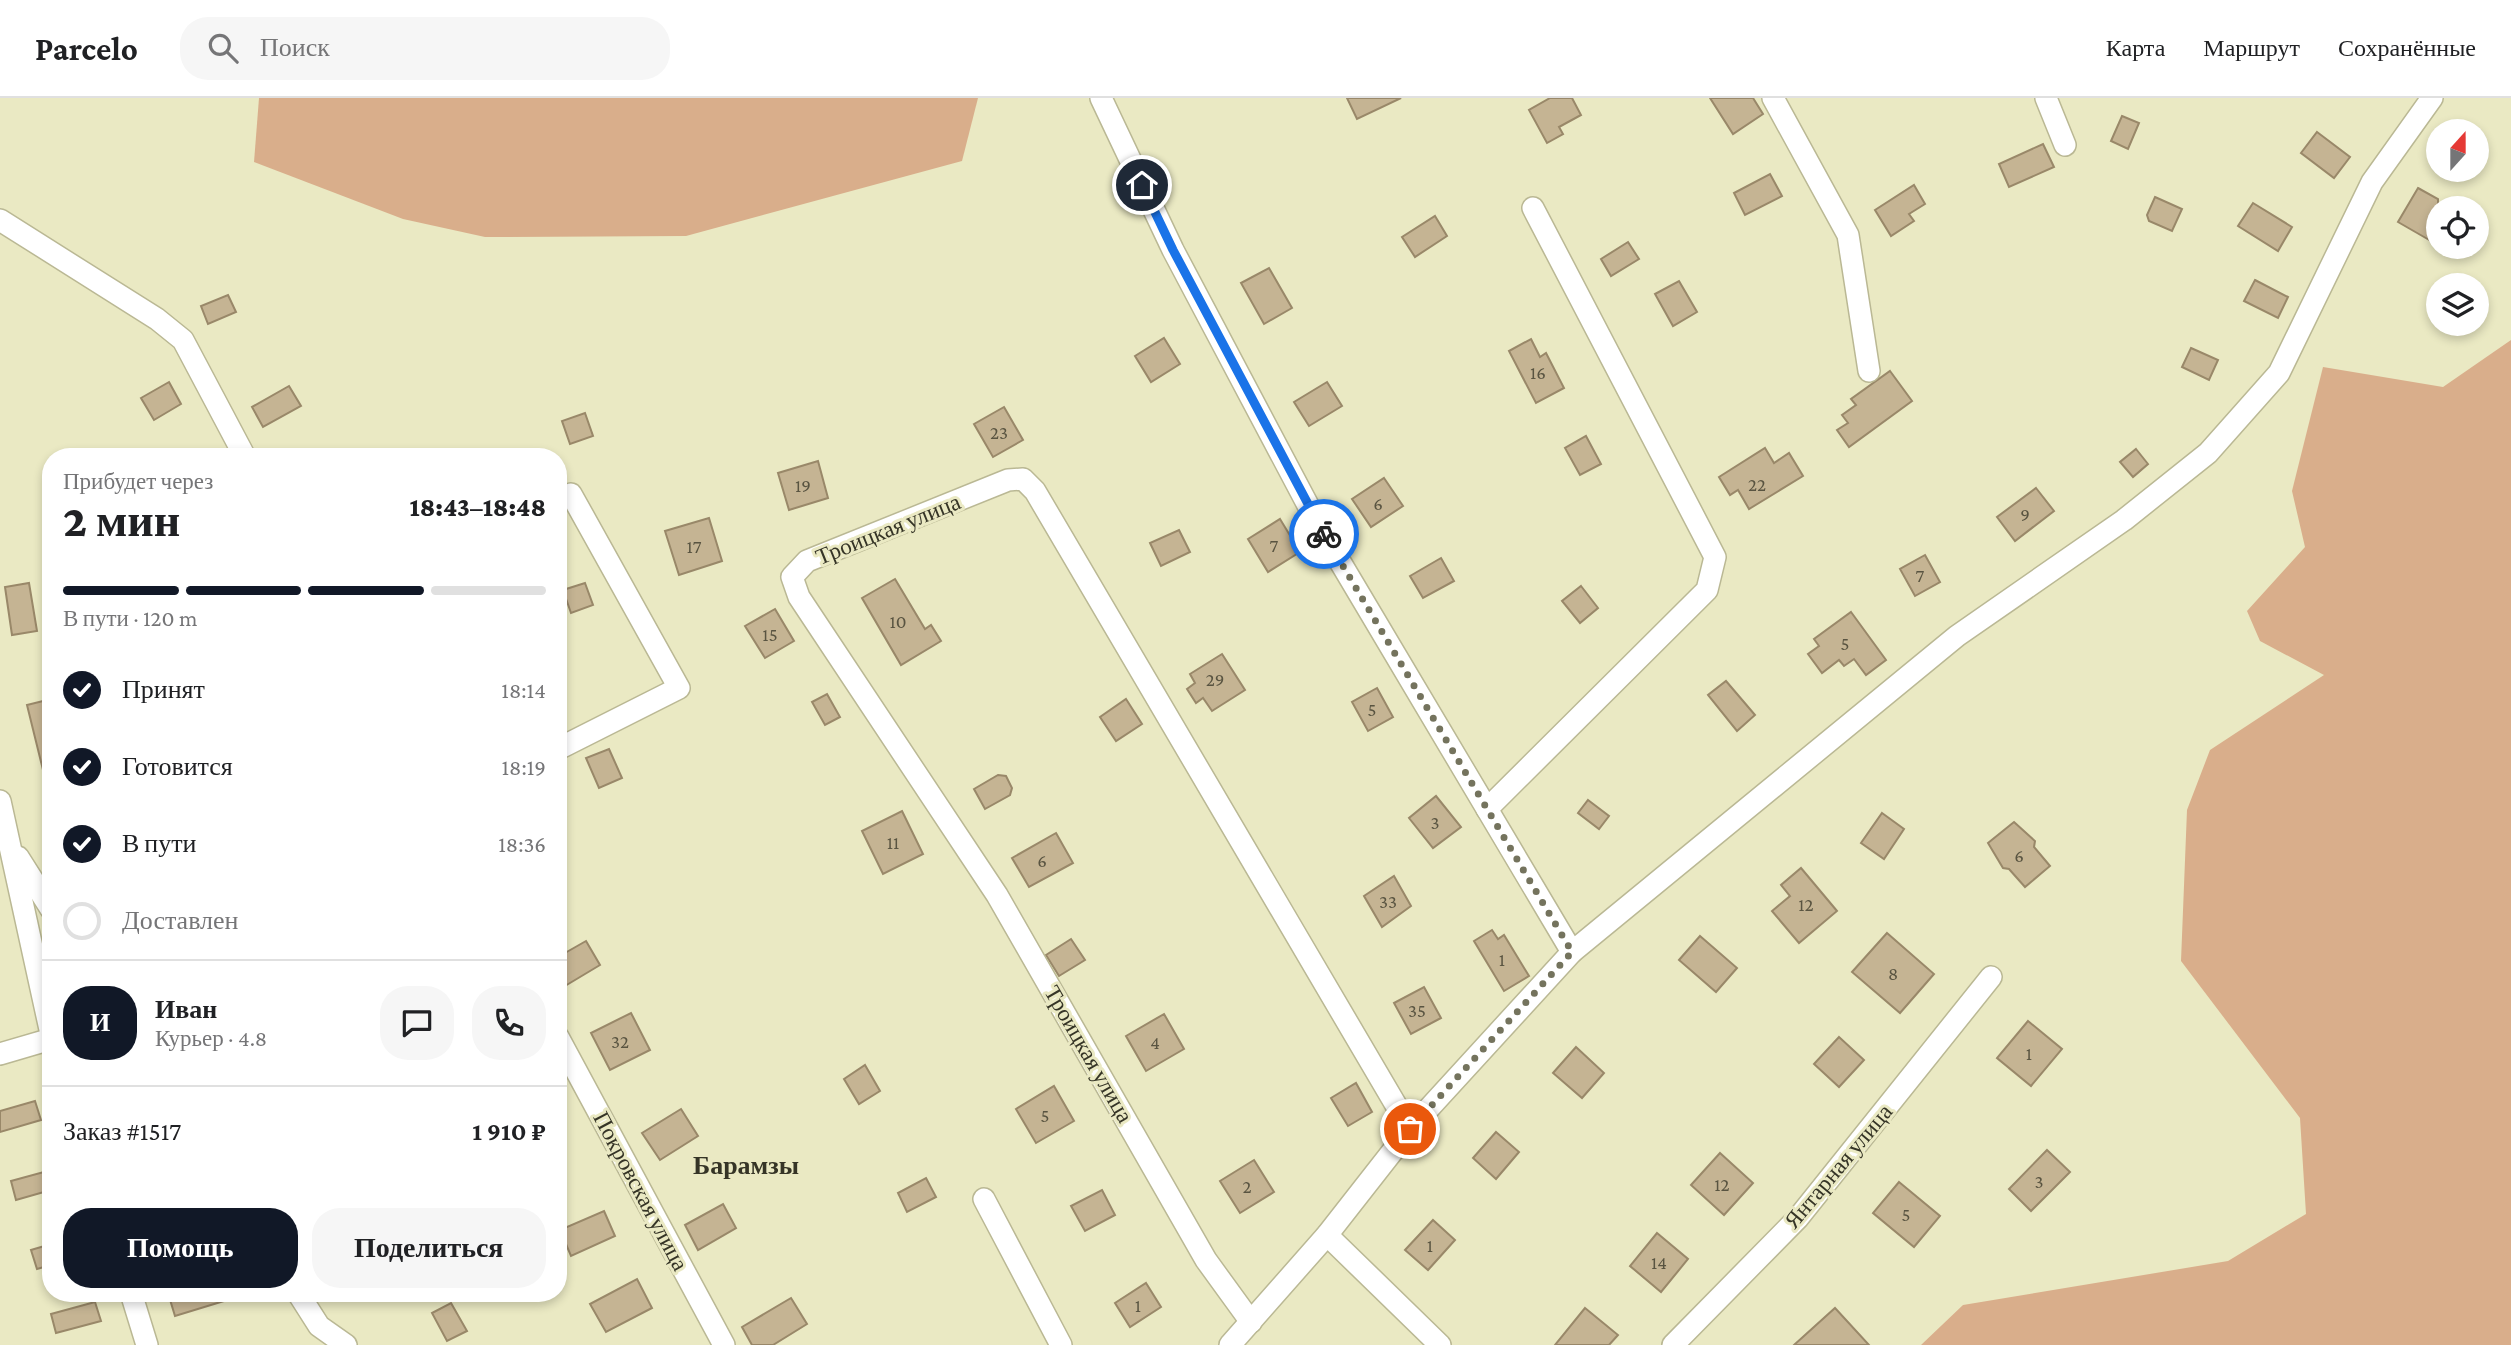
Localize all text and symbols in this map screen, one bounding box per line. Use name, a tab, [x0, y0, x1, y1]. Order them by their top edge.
search box	[180, 17, 670, 80]
icon: search	[204, 29, 242, 67]
text: Parcelo	[35, 30, 138, 67]
text: Поиск	[260, 33, 330, 62]
text: Карта	[2106, 34, 2165, 61]
text: Маршрут	[2203, 34, 2300, 61]
text: Сохранённые	[2338, 34, 2476, 61]
north arrow	[2426, 119, 2488, 182]
map controls	[2426, 119, 2489, 336]
pin	[1112, 155, 1172, 215]
icon: home	[1123, 166, 1161, 204]
button: locate	[2426, 196, 2489, 259]
button: layers	[2426, 273, 2489, 336]
house number: 16	[1530, 362, 1546, 383]
house number: 23	[990, 422, 1008, 443]
text: Прибудет через	[63, 468, 213, 494]
house number: 22	[1748, 474, 1766, 495]
house number: 19	[795, 475, 811, 496]
street label: Троицкая улица	[812, 488, 964, 570]
text: 18:43–18:48	[410, 493, 546, 522]
house number: 6	[1373, 493, 1383, 514]
text: 2 мин	[63, 495, 180, 546]
courier	[1289, 499, 1359, 569]
house number: 9	[2020, 504, 2030, 525]
icon: bike	[1305, 515, 1343, 553]
house number: 7	[1270, 535, 1279, 556]
house number: 17	[686, 536, 702, 557]
house number: 7	[1916, 565, 1925, 586]
text: В пути · 120 m	[63, 605, 197, 631]
house number: 10	[889, 611, 907, 632]
house number: 15	[762, 624, 778, 645]
house number: 5	[1841, 633, 1849, 654]
house number: 29	[1206, 669, 1224, 690]
icon: check	[63, 671, 101, 709]
text: Принят	[122, 675, 205, 704]
text: 18:14	[501, 677, 546, 703]
house number: 5	[1368, 699, 1376, 720]
icon: check	[63, 748, 101, 786]
text: Готовится	[122, 752, 233, 781]
text: 18:19	[501, 754, 546, 780]
house number: 3	[1430, 812, 1440, 833]
icon: check	[63, 825, 101, 863]
text: В пути	[122, 829, 196, 858]
text: 18:36	[498, 831, 546, 857]
house number: 11	[887, 832, 899, 853]
house number: 6	[2014, 845, 2024, 866]
house number: 6	[1037, 850, 1047, 871]
house number: 33	[1379, 891, 1397, 912]
house number: 12	[1798, 894, 1814, 915]
text: Доставлен	[122, 906, 239, 935]
house number: 1	[1499, 949, 1505, 970]
house number: 8	[1888, 963, 1898, 984]
street label: Троицкая улица	[1039, 981, 1139, 1127]
button: chat	[380, 986, 454, 1060]
button: phone	[472, 986, 546, 1060]
text: Иван	[155, 995, 217, 1024]
house number: 35	[1408, 1000, 1426, 1021]
text: И	[90, 1008, 110, 1037]
text: Курьер · 4.8	[155, 1025, 267, 1051]
house number: 32	[611, 1031, 629, 1052]
house number: 4	[1150, 1032, 1160, 1053]
house number: 1	[2026, 1043, 2032, 1064]
pin	[1380, 1099, 1440, 1159]
street label: Янтарная улица	[1779, 1099, 1897, 1233]
house number: 5	[1041, 1105, 1049, 1126]
street label: Покровская улица	[588, 1107, 694, 1275]
icon: bag	[1391, 1110, 1429, 1148]
text: Заказ #1517	[63, 1117, 181, 1146]
text: 1 910 ₽	[472, 1117, 546, 1146]
district label: Барамзы	[693, 1151, 799, 1180]
house number: 3	[2034, 1171, 2044, 1192]
house number: 12	[1714, 1174, 1730, 1195]
house number: 2	[1242, 1176, 1252, 1197]
house number: 5	[1902, 1204, 1910, 1225]
button: Помощь	[63, 1208, 298, 1288]
button: Поделиться	[312, 1208, 546, 1288]
house number: 1	[1427, 1235, 1433, 1256]
house number: 14	[1651, 1252, 1667, 1273]
house number: 1	[1135, 1295, 1141, 1316]

